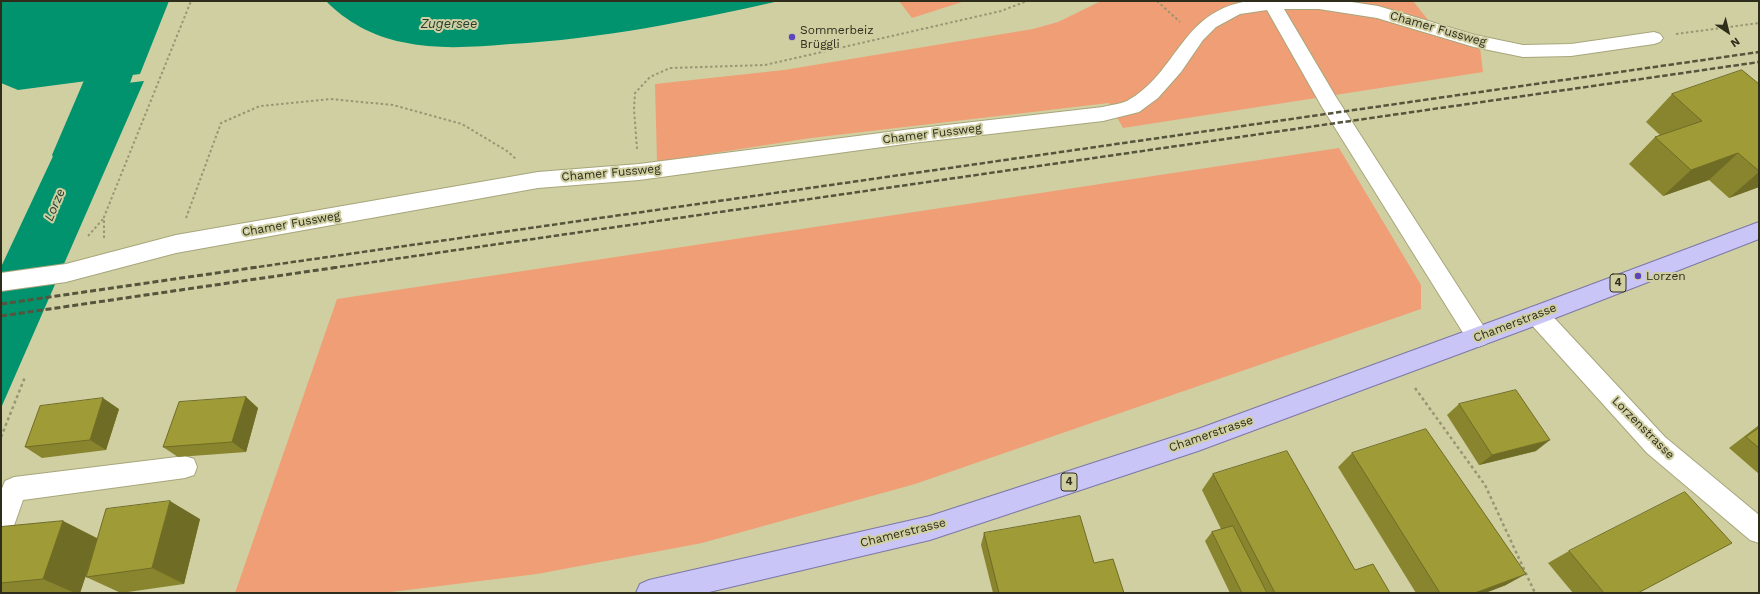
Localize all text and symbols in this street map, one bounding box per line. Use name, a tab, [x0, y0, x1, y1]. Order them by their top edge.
street label: Chamer Fussweg	[1388, 8, 1488, 50]
north arrow	[1708, 12, 1748, 52]
water label: Zugersee	[421, 16, 477, 32]
place label: Sommerbeiz Brüggli	[800, 23, 874, 51]
marker: Sommerbeiz Brüggli	[787, 32, 797, 42]
text: N	[1728, 35, 1742, 50]
street label: Chamer Fussweg	[882, 121, 982, 147]
street label: Chamer Fussweg	[561, 161, 661, 185]
water label: Lorze	[41, 186, 69, 224]
street label: Chamer Fussweg	[241, 208, 341, 240]
place label: Lorzen	[1646, 269, 1686, 283]
marker: Lorzen	[1633, 271, 1643, 281]
road number: 4	[1610, 274, 1626, 292]
street label: Chamerstrasse	[1471, 301, 1559, 345]
street label: Lorzenstrasse	[1609, 394, 1677, 462]
street label: Chamerstrasse	[1167, 413, 1255, 455]
road number: 4	[1061, 473, 1077, 491]
street label: Chamerstrasse	[859, 515, 947, 551]

